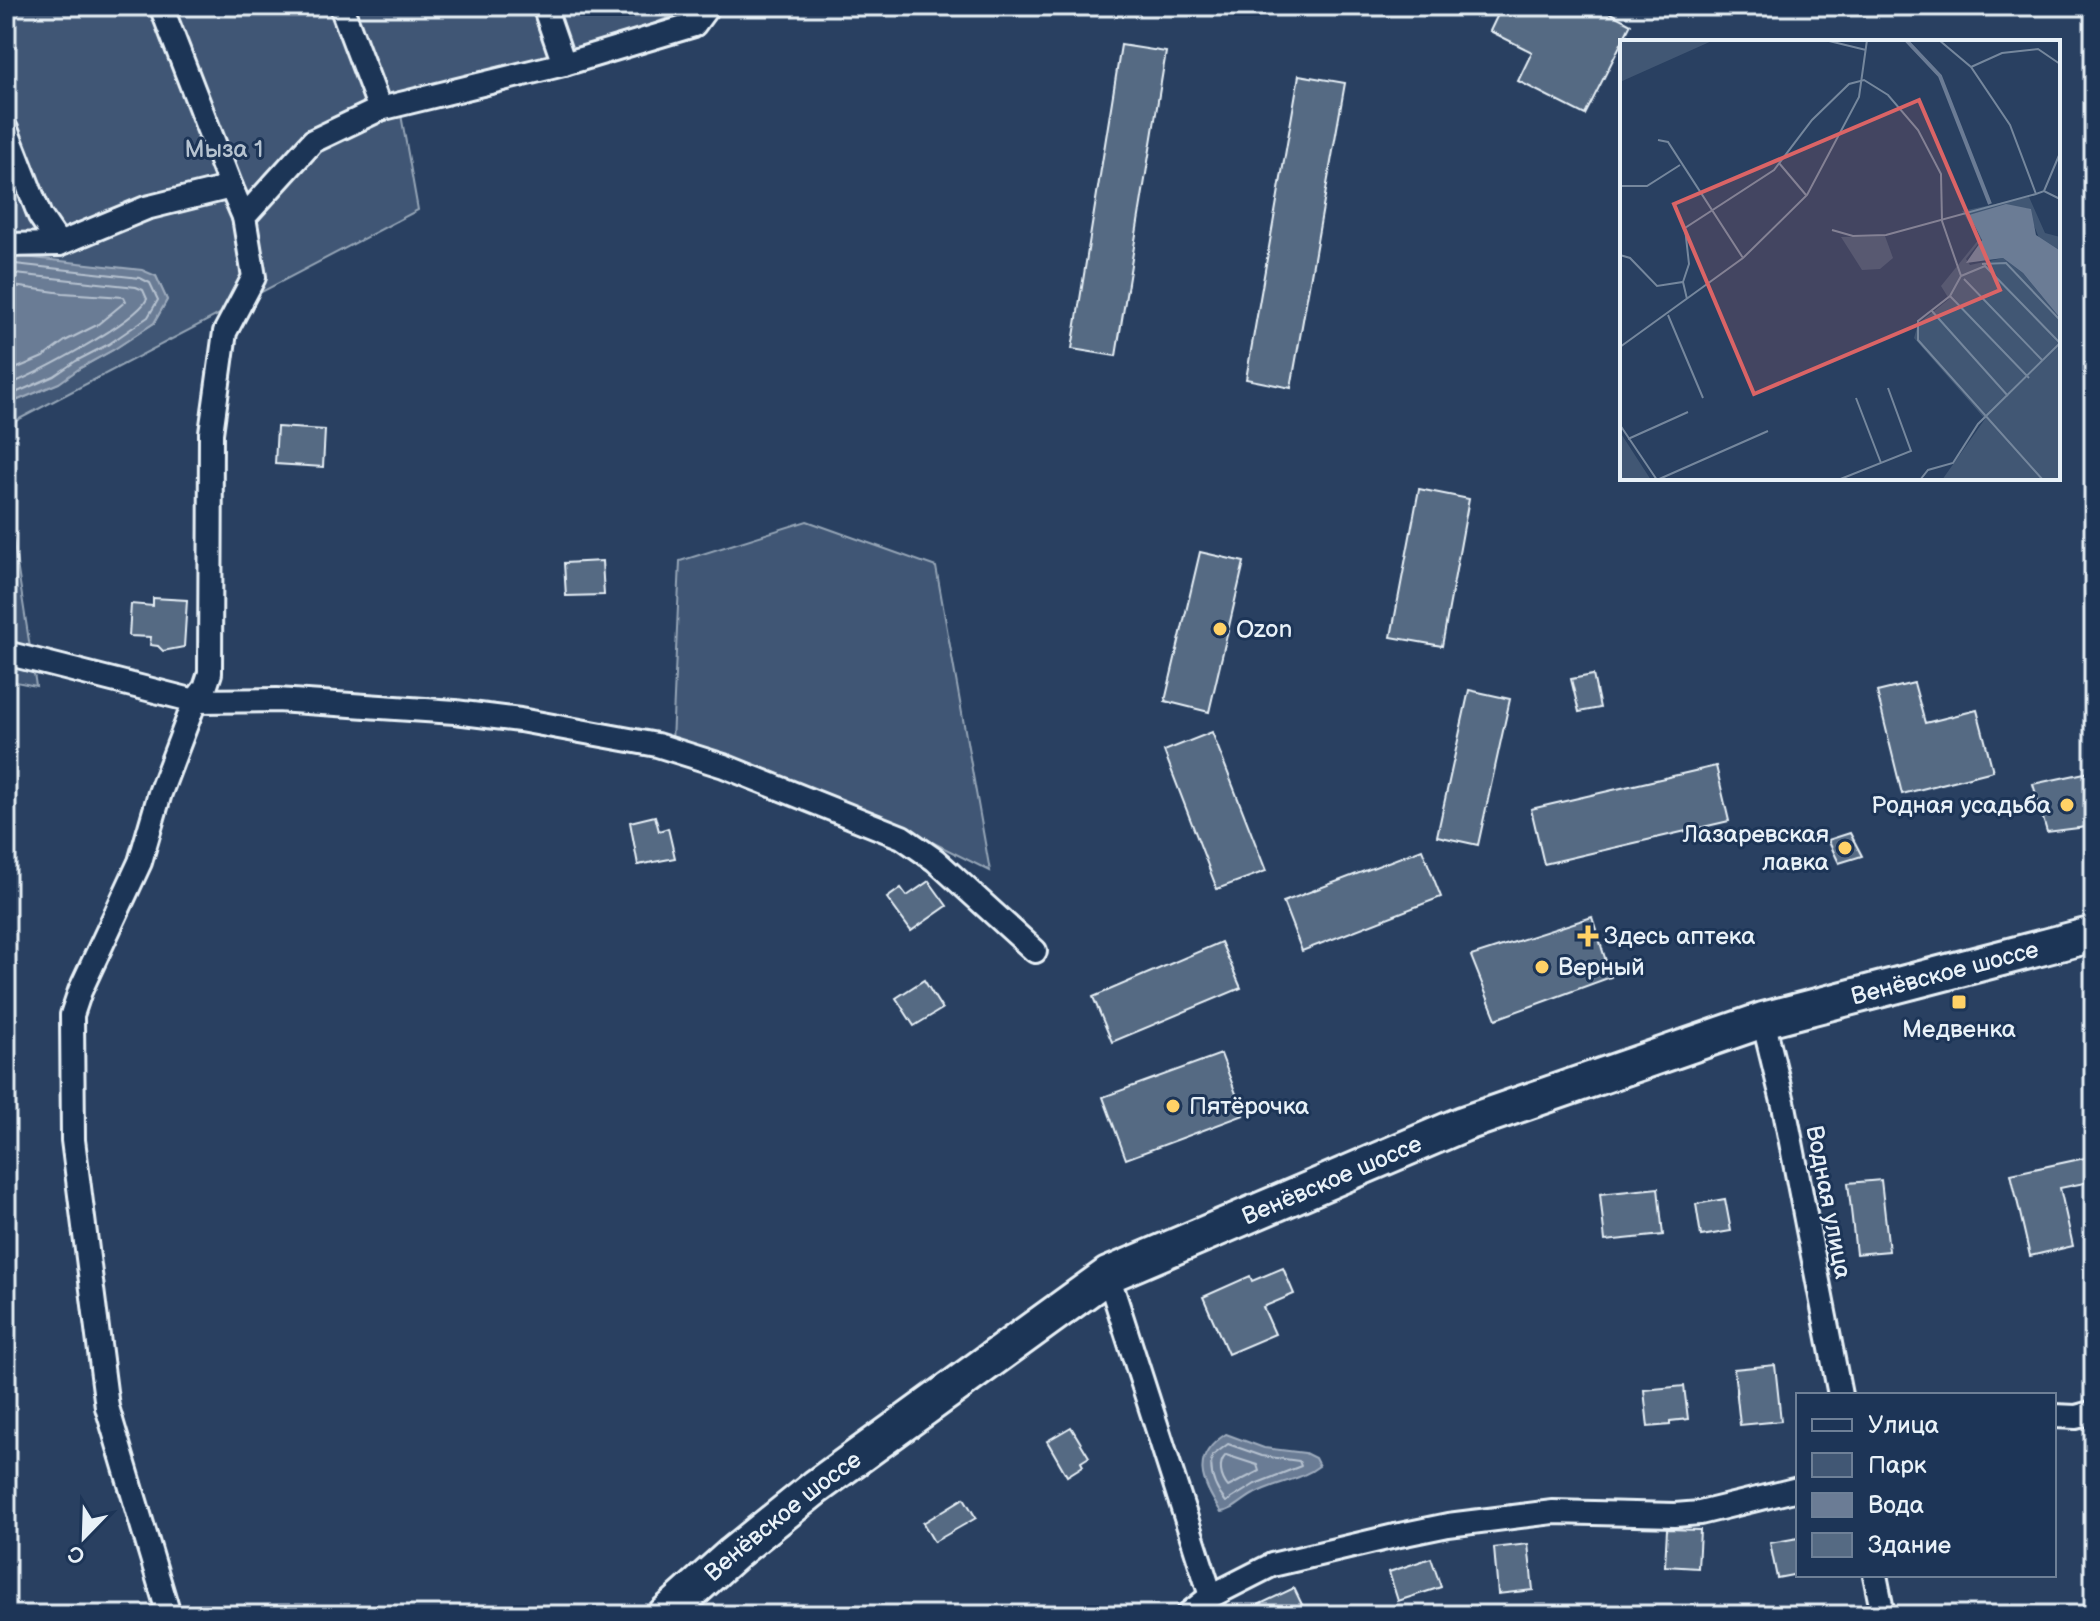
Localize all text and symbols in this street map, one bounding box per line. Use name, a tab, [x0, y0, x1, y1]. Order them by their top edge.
inset map	[1620, 40, 2060, 480]
park label: Мыза 1	[185, 135, 263, 164]
place label: Ozon	[1236, 615, 1292, 644]
marker: Ozon	[1211, 620, 1229, 638]
place label: Родная усадьба	[1871, 791, 2051, 820]
marker: Родная усадьба	[2058, 796, 2076, 814]
place label: Лазаревская лавка	[1682, 820, 1829, 877]
marker: Лазаревская лавка	[1836, 839, 1854, 857]
place label: Здесь аптека	[1604, 922, 1755, 951]
marker: Здесь аптека	[1579, 927, 1597, 945]
street label: Венёвское шоссе	[1848, 935, 2042, 1011]
place label: Верный	[1558, 953, 1645, 982]
marker: Верный	[1533, 958, 1551, 976]
marker: Медвенка	[1950, 993, 1968, 1011]
place label: Медвенка	[1902, 1015, 2016, 1044]
place label: Пятёрочка	[1189, 1092, 1309, 1121]
marker: Пятёрочка	[1164, 1097, 1182, 1115]
street label: Водная улица	[1799, 1123, 1858, 1281]
street label: Венёвское шоссе	[1238, 1129, 1426, 1231]
legend	[1796, 1393, 2056, 1577]
text: Улица	[1868, 1411, 1939, 1440]
street label: Венёвское шоссе	[699, 1445, 867, 1588]
text: Парк	[1868, 1451, 1927, 1480]
text: Вода	[1868, 1491, 1924, 1520]
north arrow	[44, 1497, 124, 1577]
text: Здание	[1868, 1531, 1951, 1560]
text: С	[64, 1539, 89, 1569]

